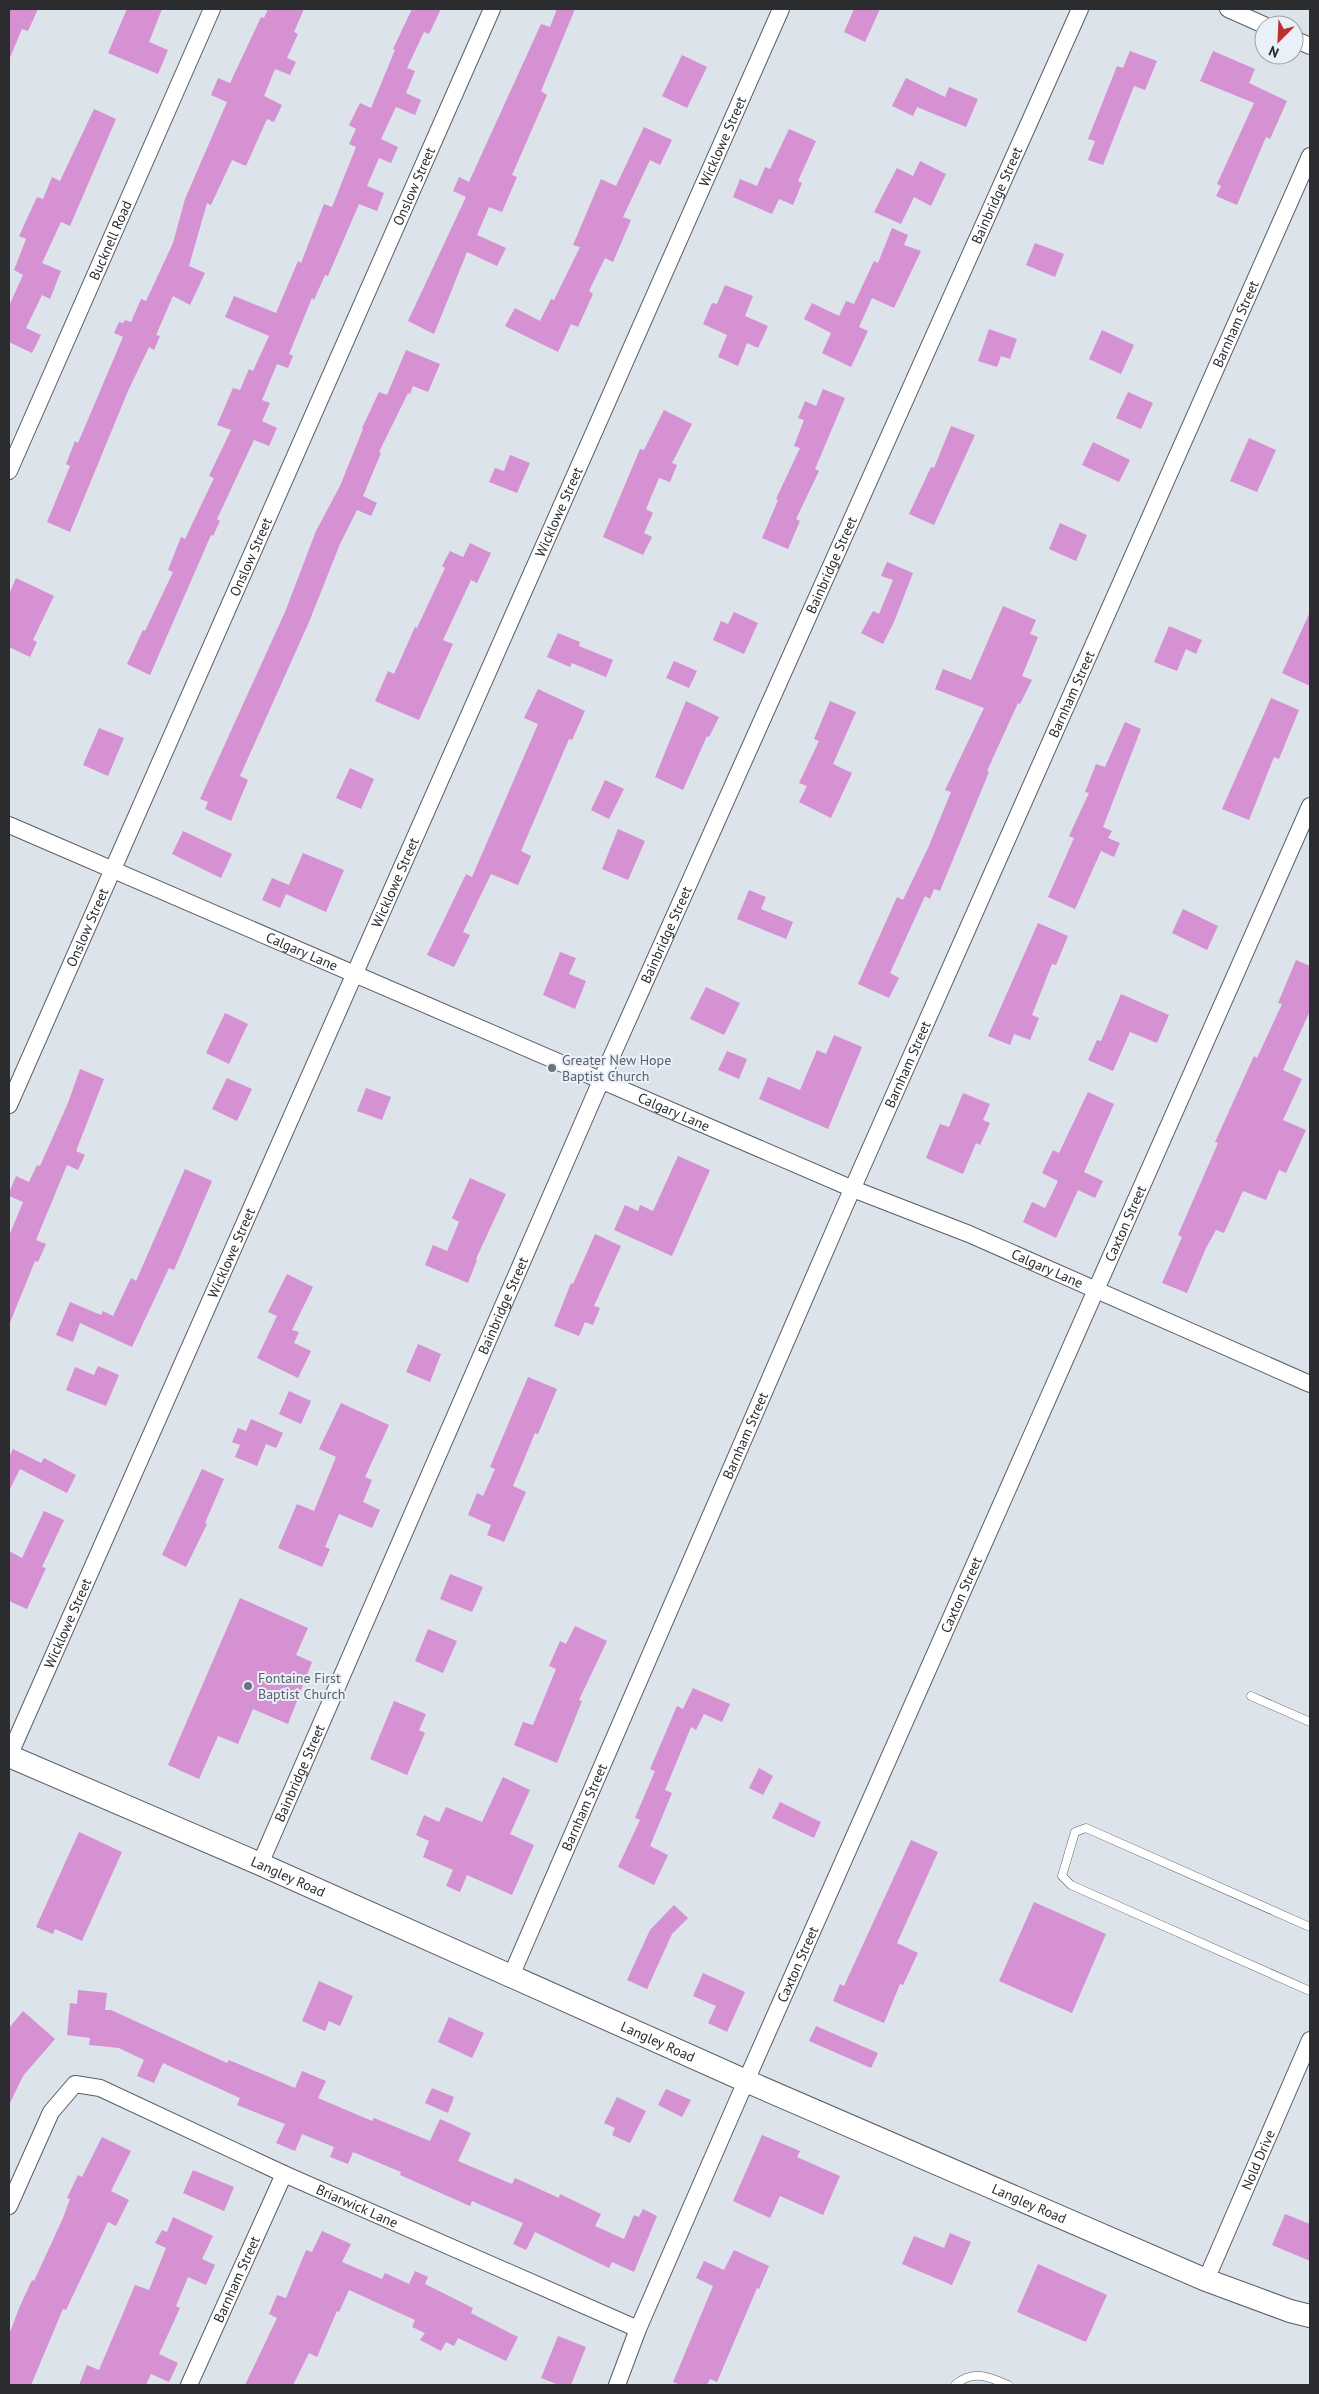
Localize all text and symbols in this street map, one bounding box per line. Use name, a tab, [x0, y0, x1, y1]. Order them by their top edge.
north arrow	[1254, 15, 1304, 65]
text: N	[1266, 42, 1282, 62]
street label: Wicklowe Street	[695, 94, 750, 189]
street label: Onslow Street	[389, 144, 439, 228]
street label: Bainbridge Street	[967, 144, 1026, 247]
street label: Bucknell Road	[85, 198, 136, 283]
street label: Barnham Street	[1209, 277, 1263, 370]
street label: Wicklowe Street	[531, 464, 587, 560]
street label: Bainbridge Street	[802, 514, 861, 616]
street label: Onslow Street	[225, 515, 276, 599]
street label: Barnham Street	[1044, 648, 1099, 740]
street label: Wicklowe Street	[367, 834, 423, 930]
street label: Bainbridge Street	[636, 883, 696, 986]
street label: Onslow Street	[62, 885, 113, 970]
street label: Calgary Lane	[263, 928, 341, 975]
street label: Barnham Street	[880, 1018, 935, 1111]
place label: Greater New Hope Baptist Church	[562, 1051, 671, 1085]
marker: Greater New Hope Baptist Church	[546, 1062, 558, 1074]
street label: Calgary Lane	[635, 1088, 713, 1135]
street label: Caxton Street	[1101, 1182, 1150, 1264]
street label: Wicklowe Street	[204, 1205, 259, 1301]
street label: Calgary Lane	[1009, 1245, 1086, 1292]
street label: Bainbridge Street	[474, 1254, 532, 1357]
street label: Barnham Street	[718, 1389, 772, 1482]
street label: Caxton Street	[936, 1554, 986, 1636]
street label: Wicklowe Street	[40, 1575, 95, 1671]
place label: Fontaine First Baptist Church	[258, 1669, 346, 1703]
marker: Fontaine First Baptist Church	[242, 1680, 254, 1692]
street label: Bainbridge Street	[270, 1722, 329, 1825]
street label: Barnham Street	[557, 1761, 611, 1853]
street label: Langley Road	[248, 1852, 328, 1901]
street label: Caxton Street	[773, 1923, 822, 2005]
street label: Langley Road	[618, 2017, 698, 2066]
street label: Nold Drive	[1237, 2127, 1279, 2193]
street label: Langley Road	[989, 2179, 1069, 2228]
street label: Briarwick Lane	[313, 2180, 401, 2232]
street label: Barnham Street	[209, 2233, 264, 2325]

